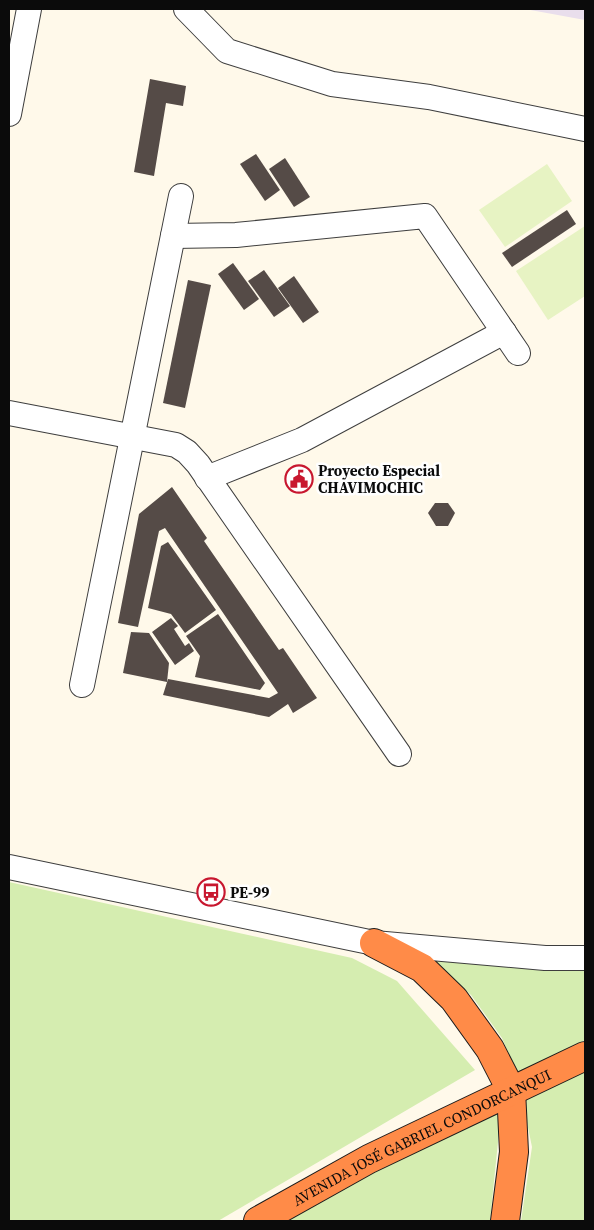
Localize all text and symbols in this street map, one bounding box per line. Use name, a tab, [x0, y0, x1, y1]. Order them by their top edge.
place label: Proyecto Especial CHAVIMOCHIC	[318, 460, 440, 498]
public building icon: Proyecto Especial CHAVIMOCHIC	[284, 464, 314, 494]
bus stop icon: PE-99	[196, 877, 226, 907]
place label: PE-99	[230, 882, 269, 903]
street label: AVENIDA JOSÉ GABRIEL CONDORCANQUI	[288, 1063, 554, 1210]

